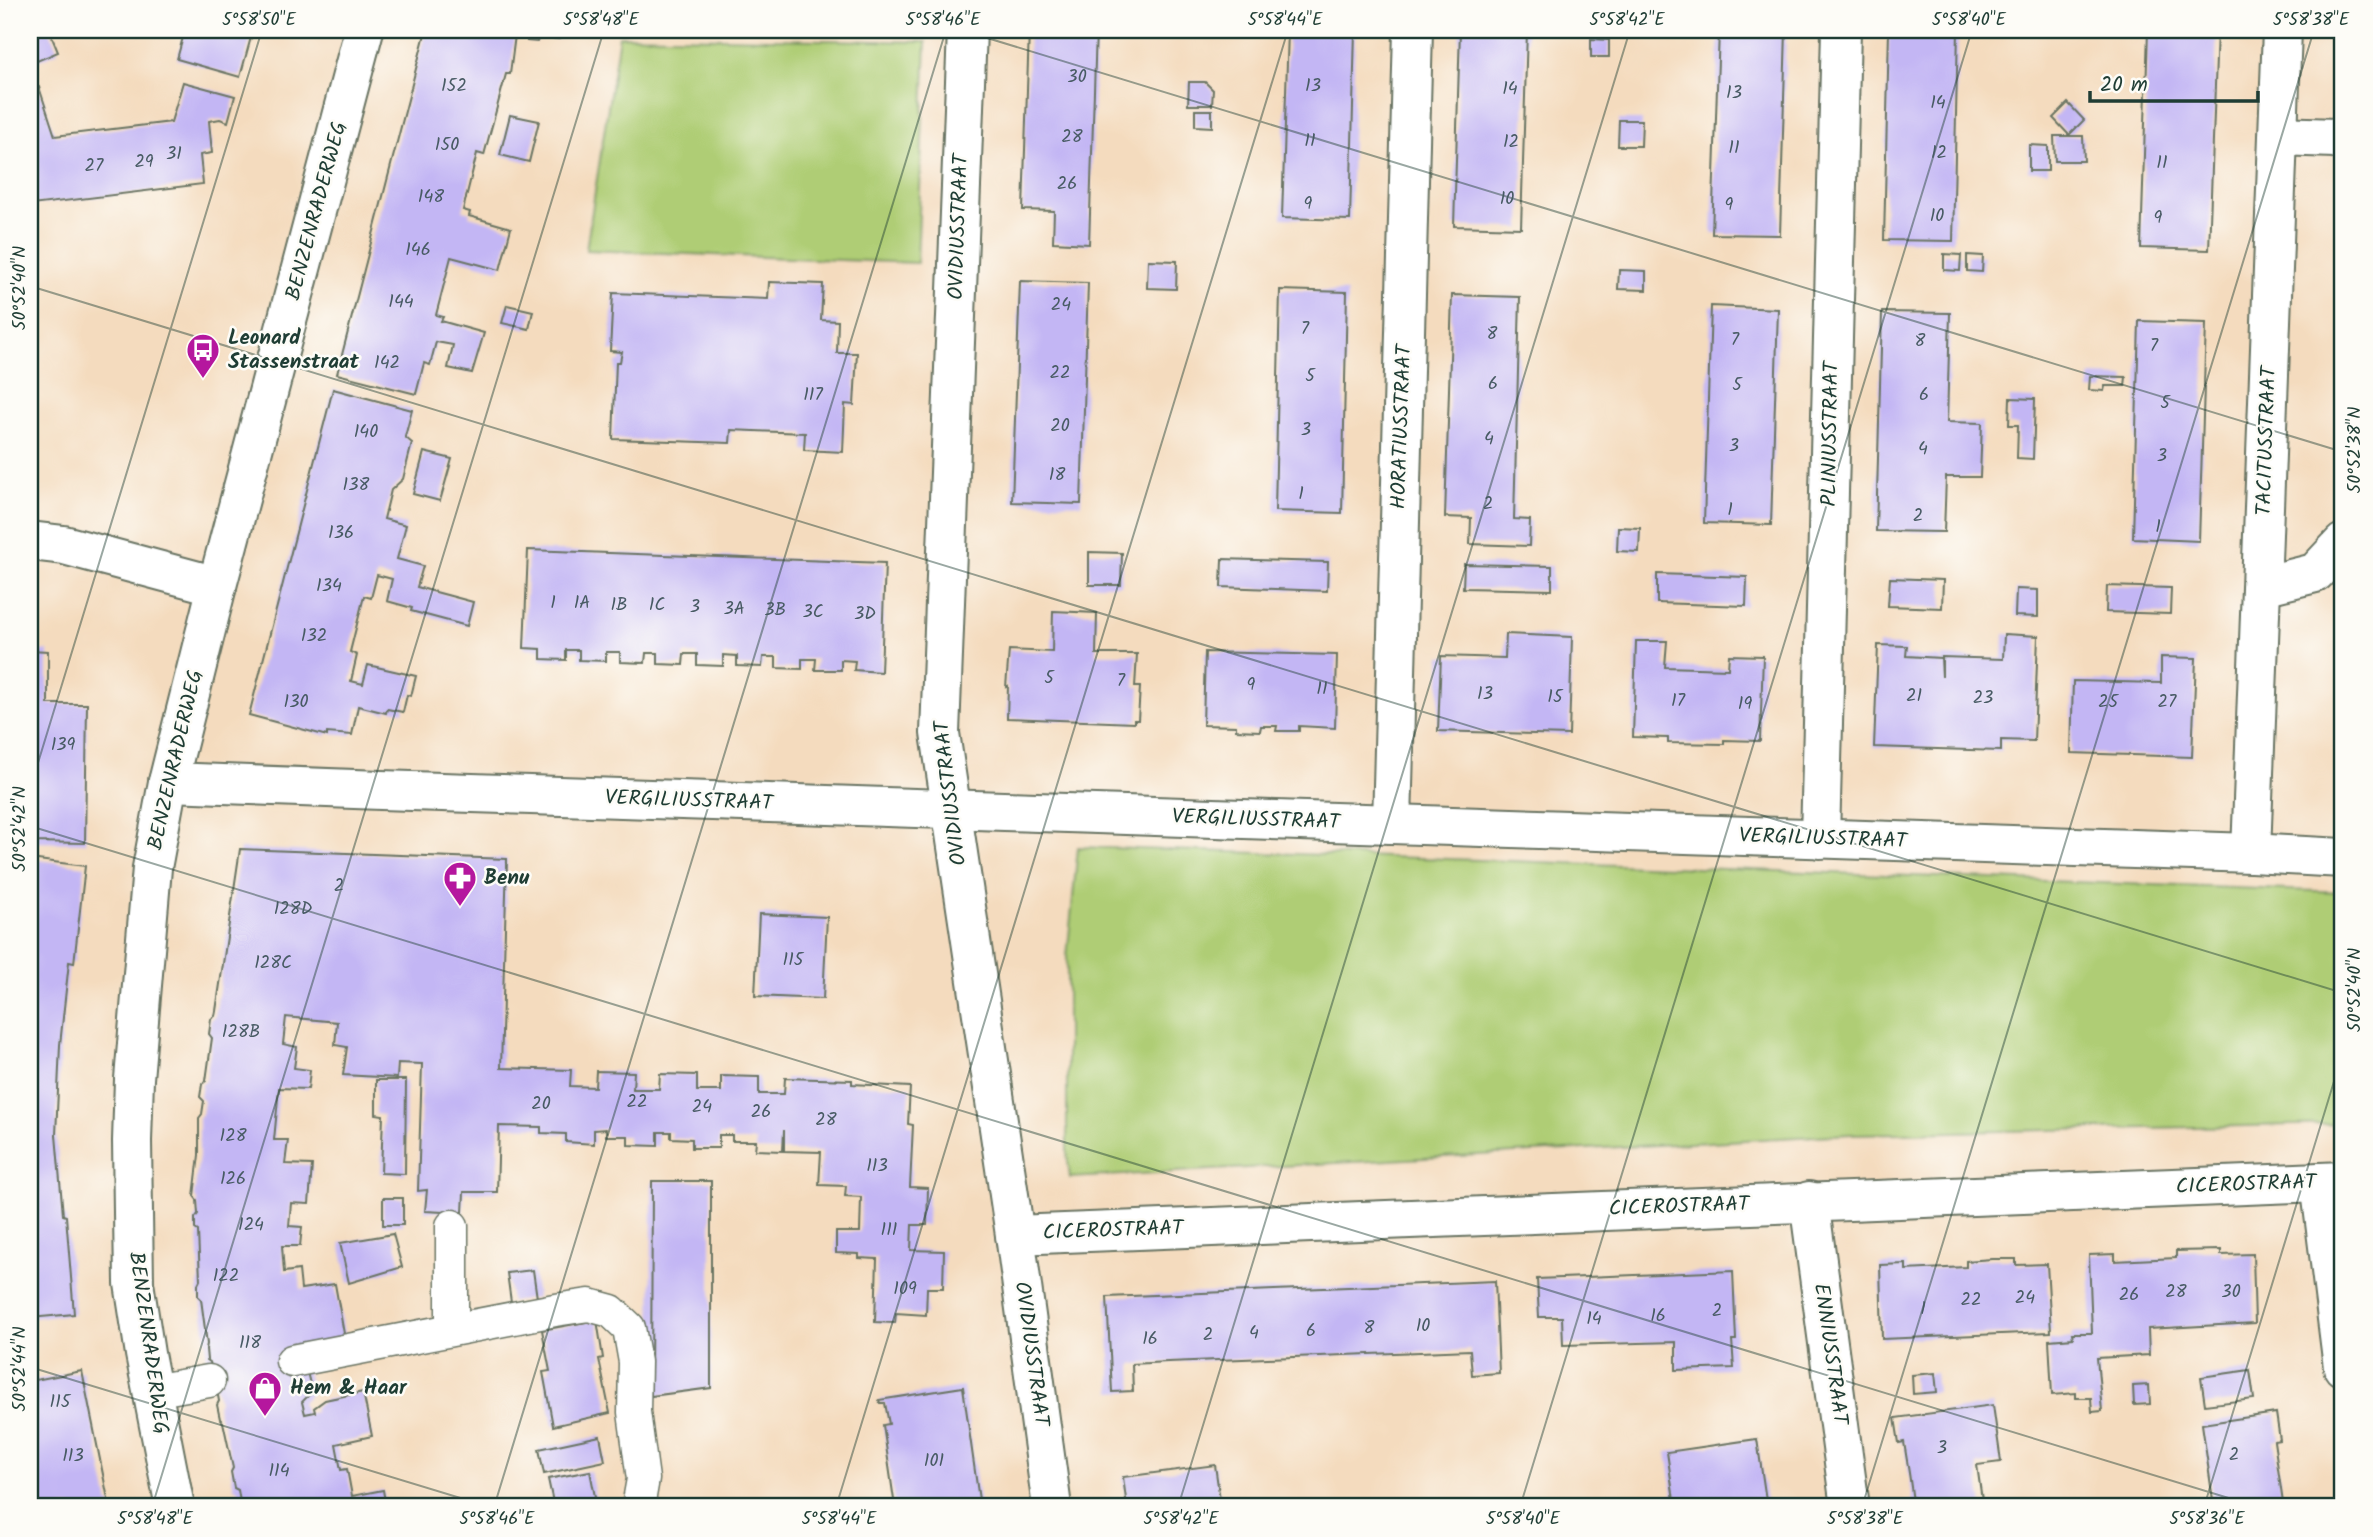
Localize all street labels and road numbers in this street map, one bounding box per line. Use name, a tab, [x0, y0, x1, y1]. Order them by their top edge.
street label: BENZENRADERWEG	[277, 118, 357, 304]
street label: OVIDIUSSTRAAT	[940, 152, 978, 300]
street label: HORATIUSSTRAAT	[1383, 342, 1421, 510]
street label: PLINIUSSTRAAT	[1813, 359, 1849, 507]
street label: TACITUSSTRAAT	[2248, 364, 2286, 516]
street label: BENZENRADERWEG	[139, 667, 213, 853]
street label: OVIDIUSSTRAAT	[926, 717, 976, 867]
street label: VERGILIUSSTRAAT	[604, 782, 775, 820]
street label: VERGILIUSSTRAAT	[1171, 801, 1342, 839]
street label: VERGILIUSSTRAAT	[1738, 820, 1909, 858]
street label: CICEROSTRAAT	[2175, 1166, 2319, 1204]
street label: CICEROSTRAAT	[1608, 1188, 1752, 1226]
street label: CICEROSTRAAT	[1042, 1212, 1186, 1250]
street label: BENZENRADERWEG	[119, 1250, 177, 1436]
street label: OVIDIUSSTRAAT	[1005, 1280, 1058, 1430]
street label: ENNIUSSTRAAT	[1804, 1281, 1856, 1429]

